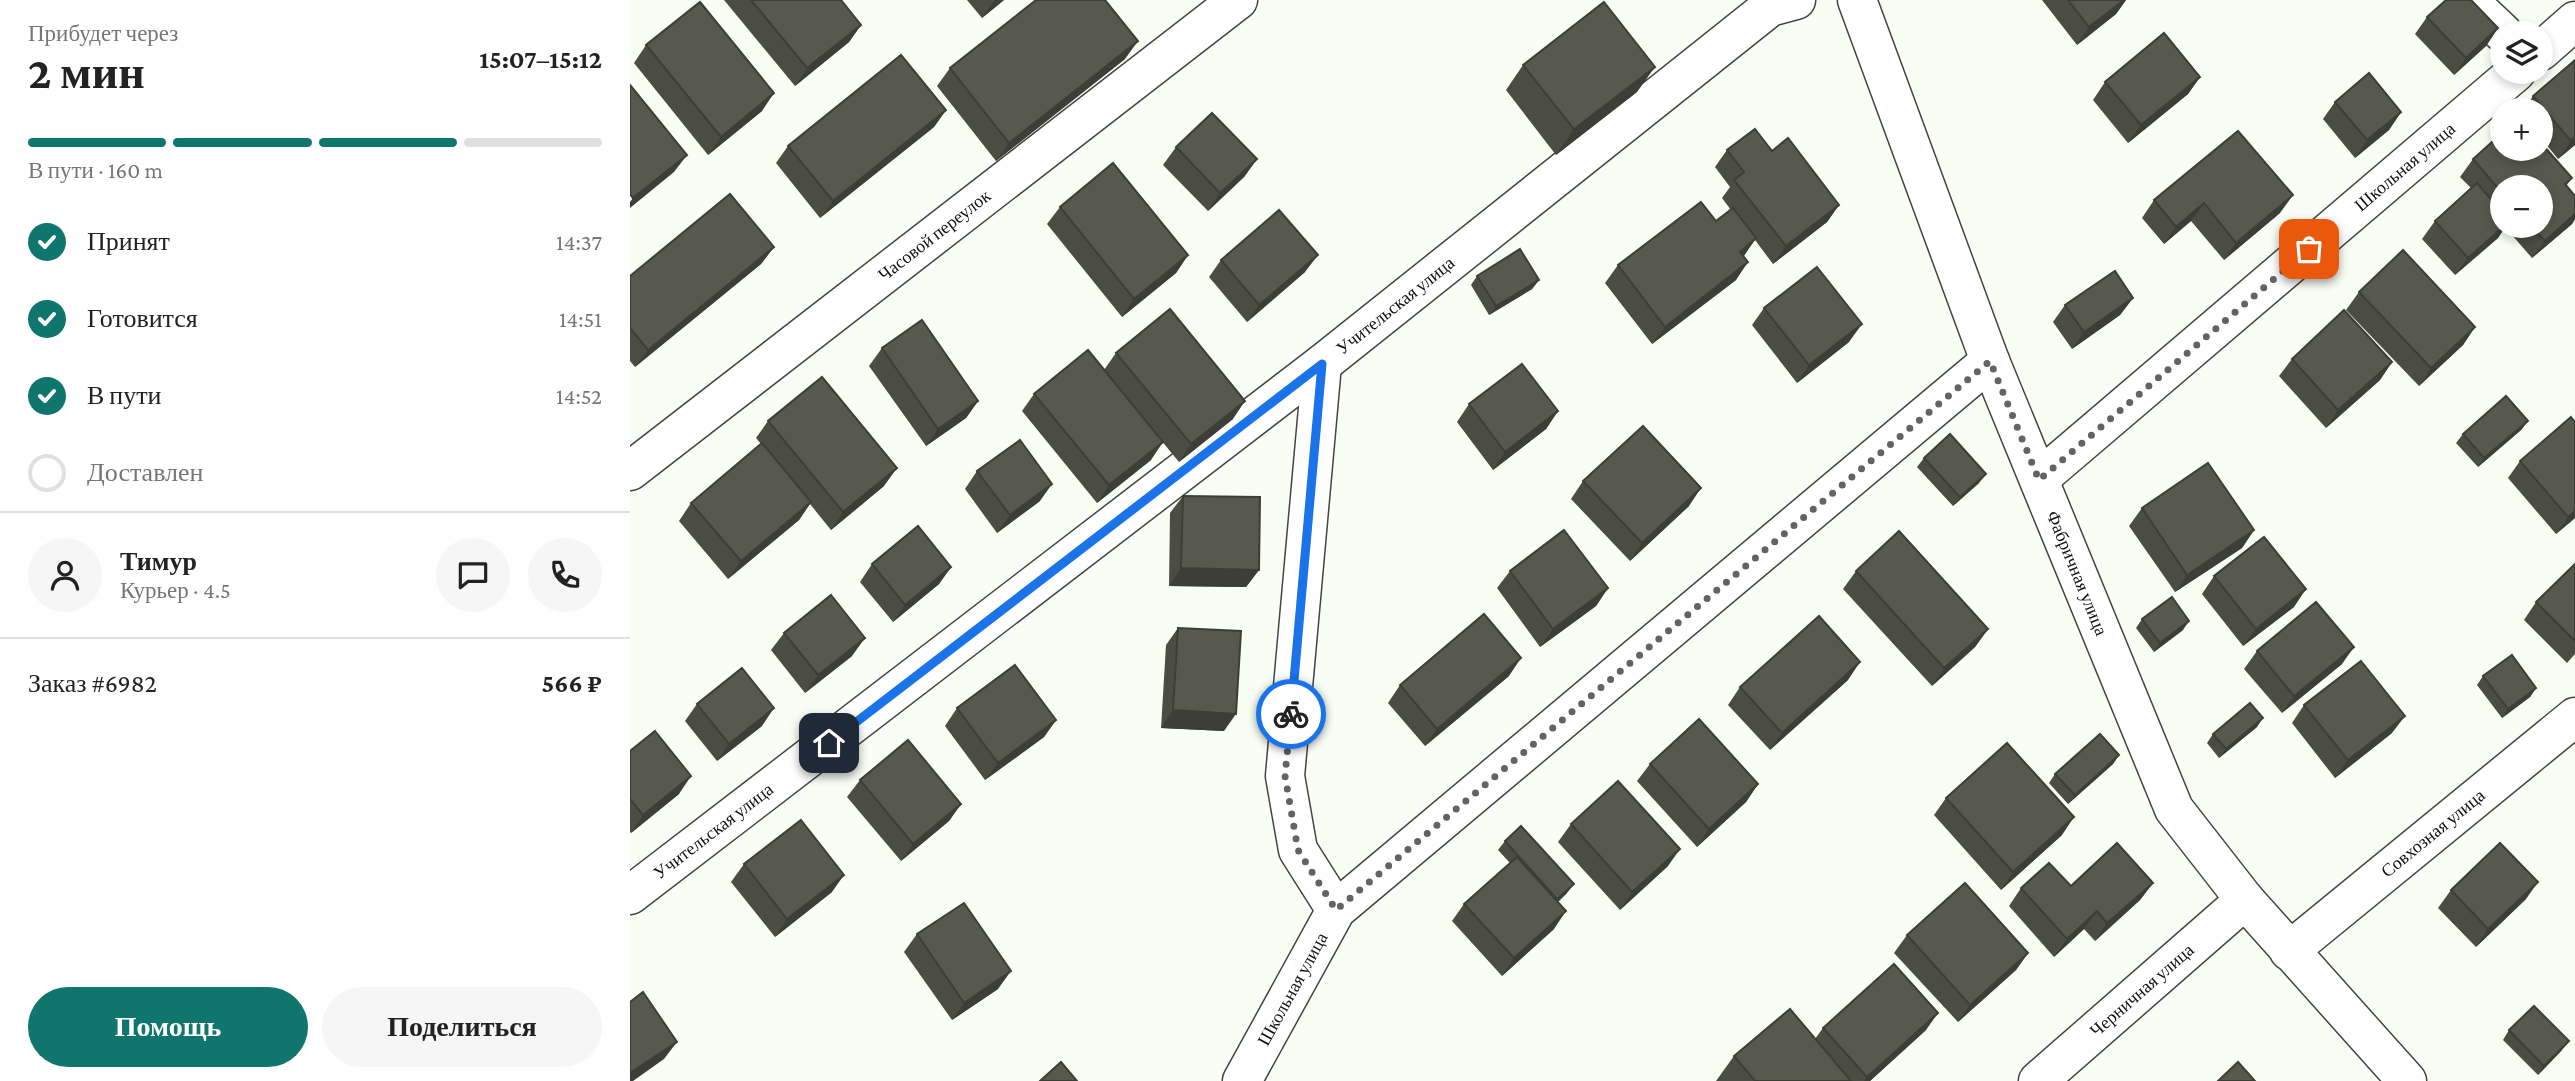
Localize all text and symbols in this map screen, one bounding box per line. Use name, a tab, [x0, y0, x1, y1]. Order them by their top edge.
text: Прибудет через	[28, 20, 178, 46]
map controls	[2490, 21, 2553, 238]
button: layers	[2490, 21, 2553, 84]
text: 15:07–15:12	[479, 45, 602, 74]
text: 2 мин	[28, 47, 145, 98]
button: +	[2490, 98, 2553, 161]
street label: Школьная улица	[2351, 118, 2459, 215]
text: В пути · 160 m	[28, 157, 163, 183]
button: −	[2490, 175, 2553, 238]
street label: Часовой переулок	[874, 185, 995, 285]
pin	[2279, 219, 2339, 279]
icon: check	[28, 223, 66, 261]
text: Принят	[87, 227, 170, 256]
text: 14:37	[556, 229, 602, 255]
icon: bag	[2290, 230, 2328, 268]
street label: Учительская улица	[1332, 253, 1458, 359]
icon: check	[28, 300, 66, 338]
text: Готовится	[87, 304, 198, 333]
text: 14:51	[559, 306, 602, 332]
icon: check	[28, 377, 66, 415]
text: В пути	[87, 381, 161, 410]
text: 14:52	[556, 383, 602, 409]
text: Доставлен	[87, 458, 204, 487]
street label: Фабричная улица	[2043, 508, 2112, 638]
button: person	[28, 538, 102, 612]
button: chat	[436, 538, 510, 612]
button: phone	[528, 538, 602, 612]
text: Тимур	[120, 547, 197, 576]
text: Курьер · 4.5	[120, 577, 231, 603]
text: Заказ #6982	[28, 669, 157, 698]
text: 566 ₽	[541, 669, 602, 698]
courier	[1256, 679, 1326, 749]
icon: bike	[1272, 695, 1310, 733]
pin	[799, 713, 859, 773]
icon: home	[810, 724, 848, 762]
street label: Учительская улица	[650, 779, 777, 883]
street label: Совхозная улица	[2377, 785, 2489, 881]
street label: Школьная улица	[1254, 929, 1332, 1049]
street label: Черничная улица	[2086, 940, 2198, 1041]
button: Помощь	[28, 987, 308, 1067]
button: Поделиться	[322, 987, 602, 1067]

